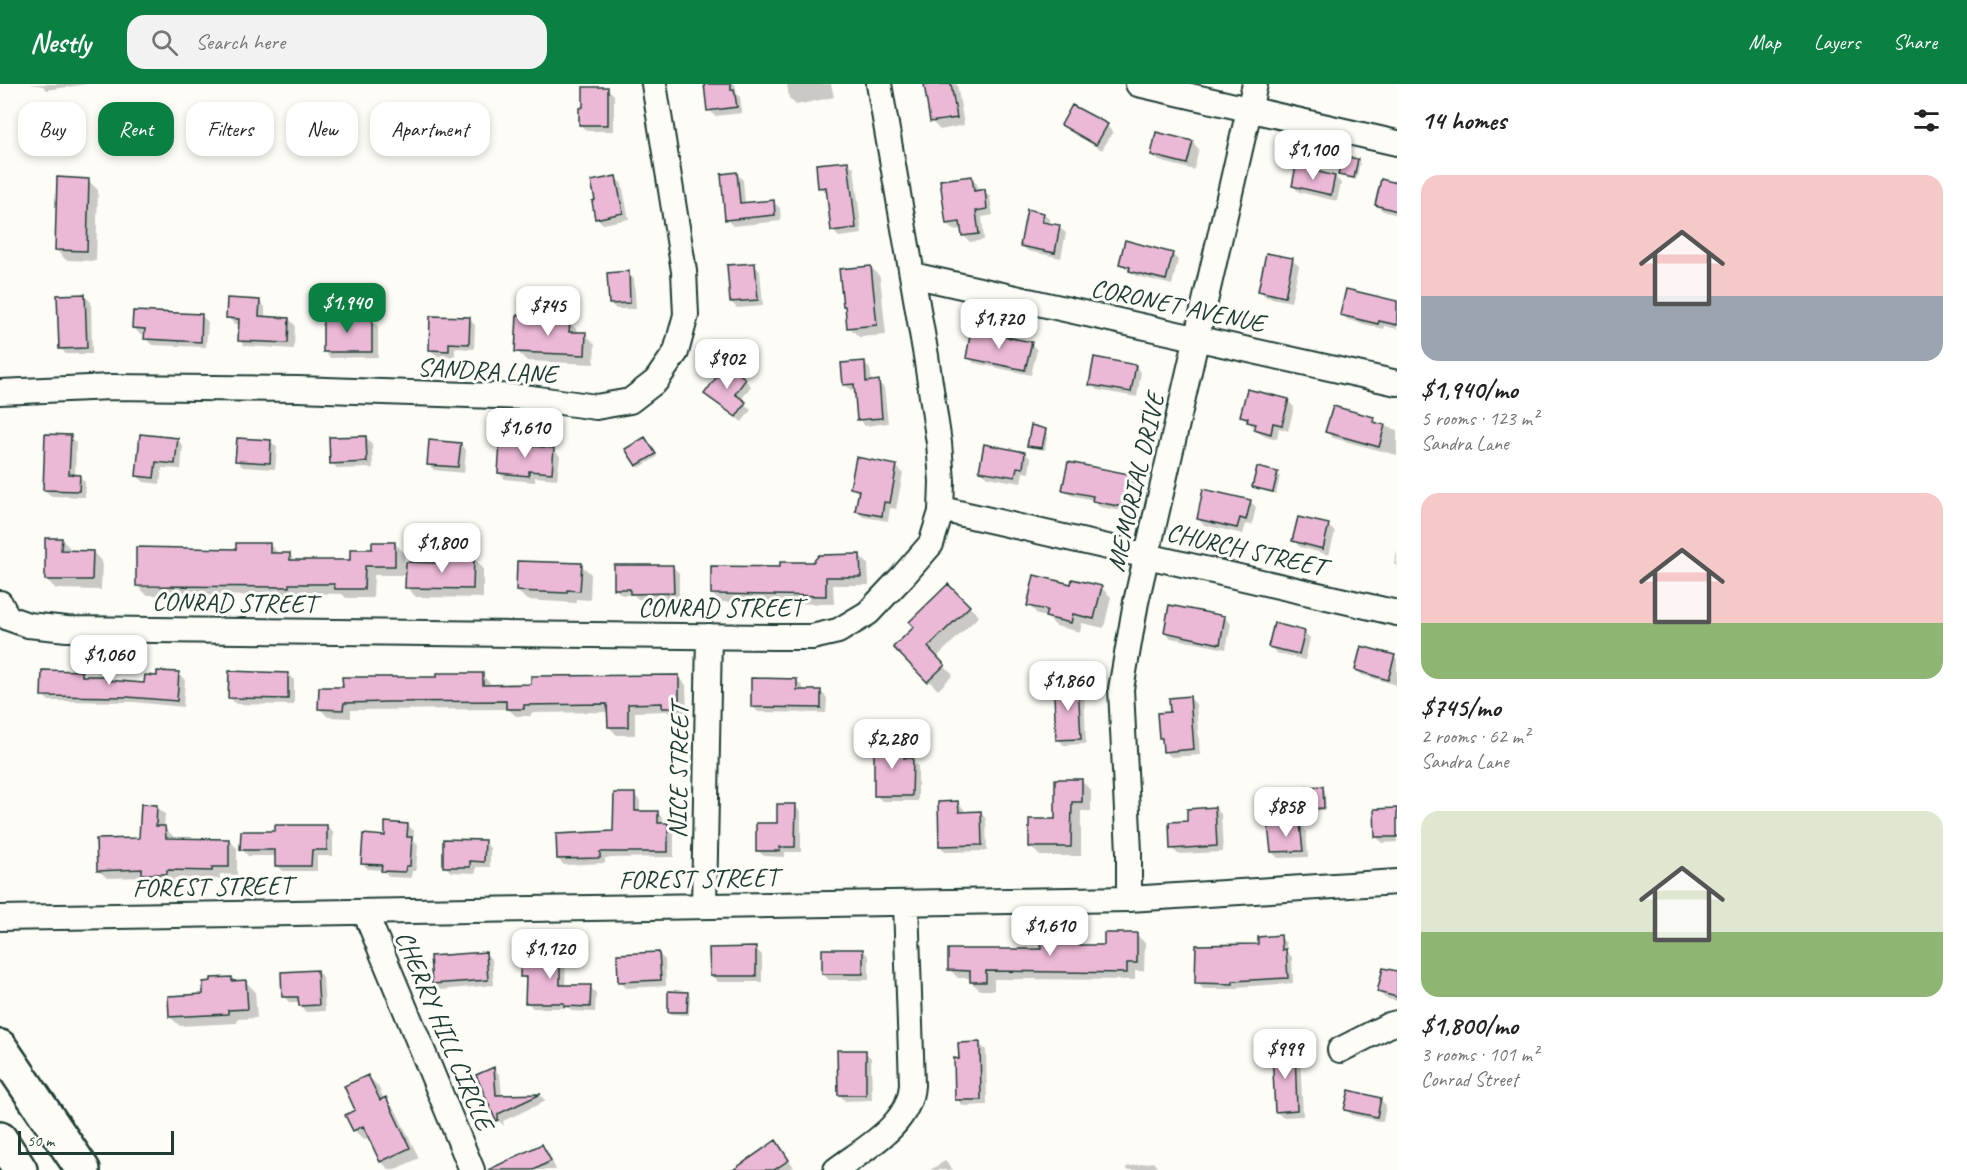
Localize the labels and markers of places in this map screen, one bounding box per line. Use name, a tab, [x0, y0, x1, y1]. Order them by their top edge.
pin: $1,100	[1264, 130, 1362, 181]
pin: $1,940	[298, 283, 396, 334]
pin: $745	[512, 286, 584, 337]
pin: $1,720	[950, 299, 1048, 350]
pin: $902	[691, 339, 763, 390]
pin: $1,610	[476, 408, 574, 459]
pin: $1,800	[393, 523, 491, 574]
pin: $1,060	[60, 635, 158, 686]
pin: $1,860	[1019, 661, 1117, 712]
pin: $2,280	[843, 719, 941, 770]
pin: $858	[1250, 787, 1322, 838]
pin: $1,610	[1001, 906, 1099, 957]
pin: $1,120	[501, 929, 599, 980]
pin: $999	[1249, 1029, 1321, 1080]

